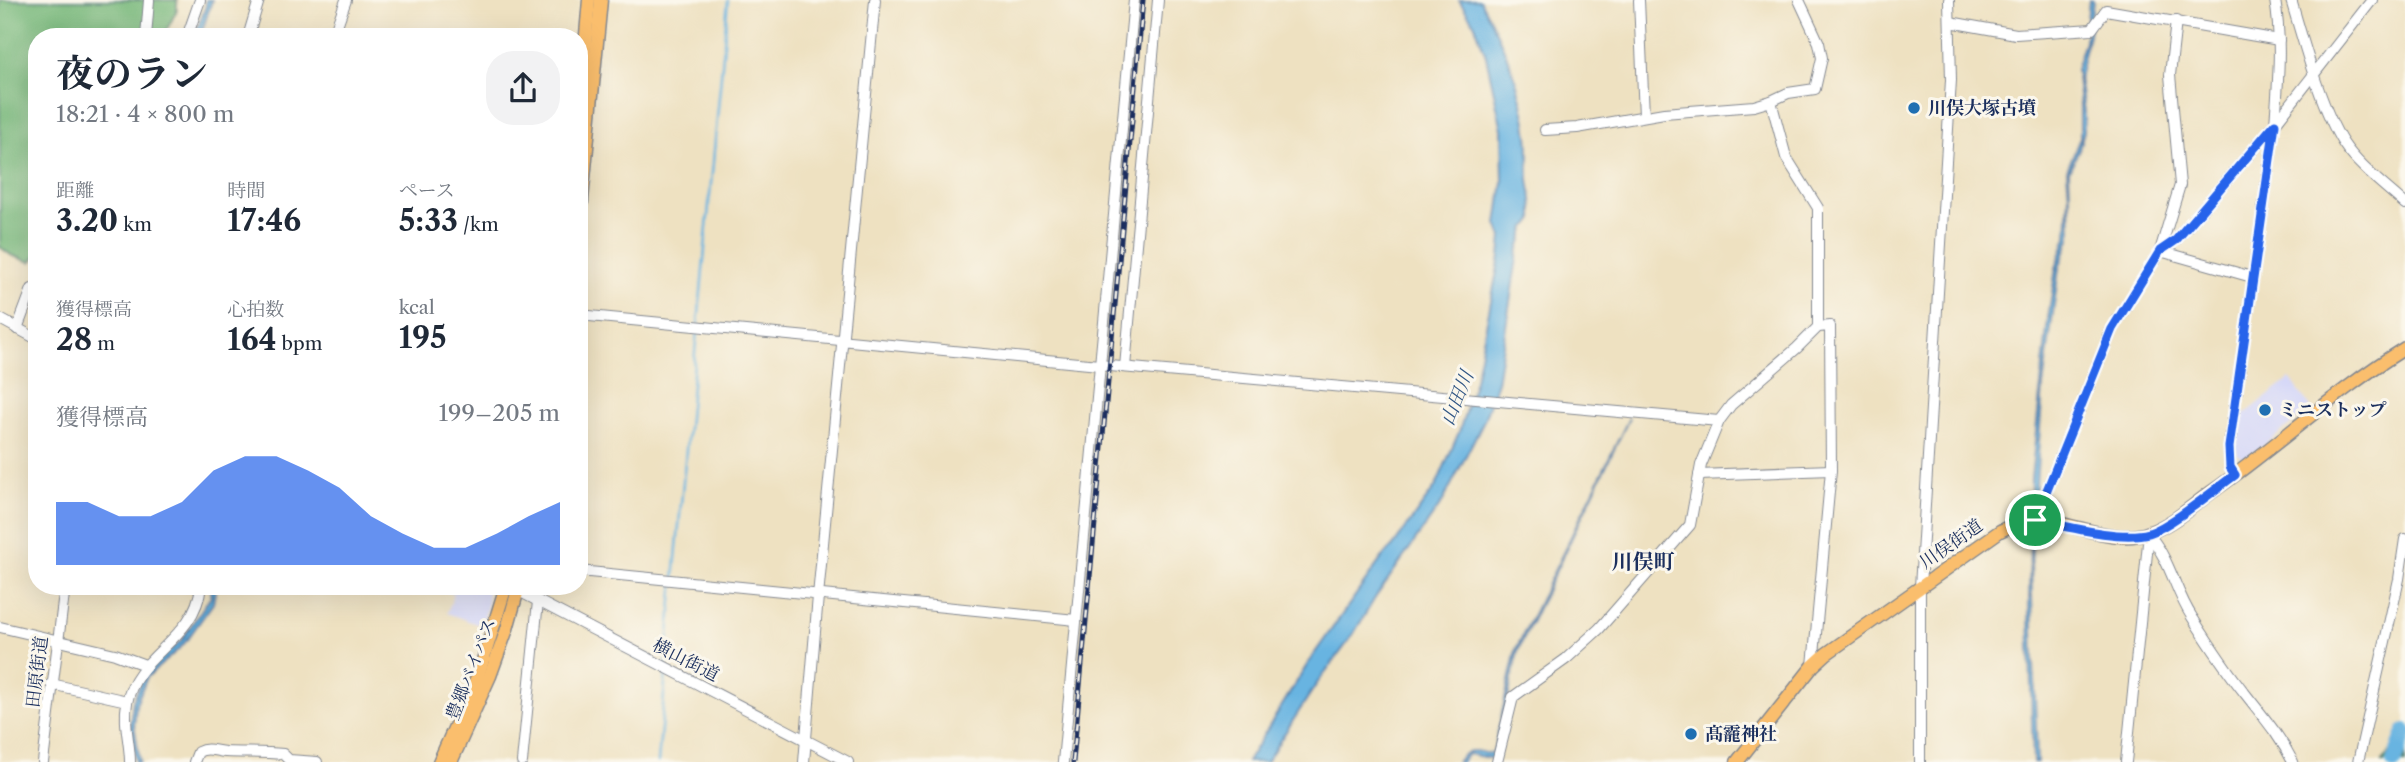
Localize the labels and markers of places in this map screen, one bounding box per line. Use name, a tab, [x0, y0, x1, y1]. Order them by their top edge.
place label: 川俣大塚古墳	[1928, 97, 2036, 119]
marker: 川俣大塚古墳	[1906, 100, 1922, 116]
place label: ミニストップ	[2279, 399, 2386, 421]
marker: ミニストップ	[2257, 402, 2273, 418]
pin	[2005, 490, 2065, 550]
place label: 髙靇神社	[1705, 723, 1777, 745]
marker: 髙靇神社	[1683, 726, 1699, 742]

